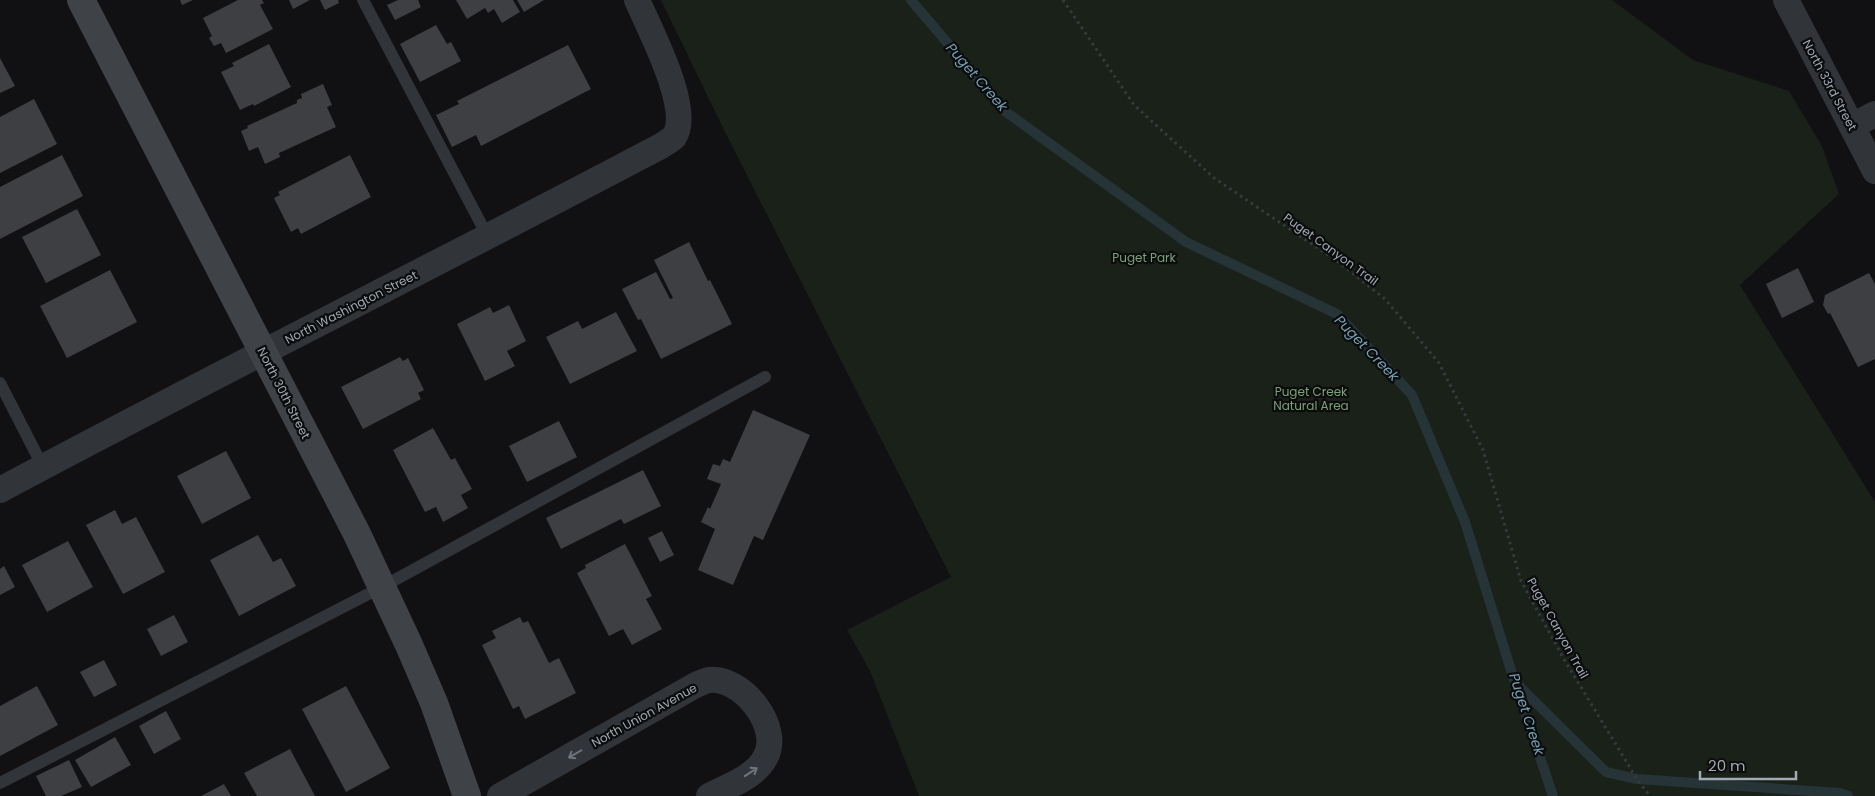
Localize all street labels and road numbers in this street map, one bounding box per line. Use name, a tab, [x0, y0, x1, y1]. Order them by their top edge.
street label: North 33rd Street	[1799, 36, 1861, 134]
street label: Puget Canyon Trail	[1280, 209, 1382, 289]
street label: North Washington Street	[282, 266, 420, 348]
street label: North 30th Street	[254, 344, 314, 442]
street label: Puget Canyon Trail	[1523, 574, 1593, 682]
street label: North Union Avenue	[588, 679, 700, 751]

